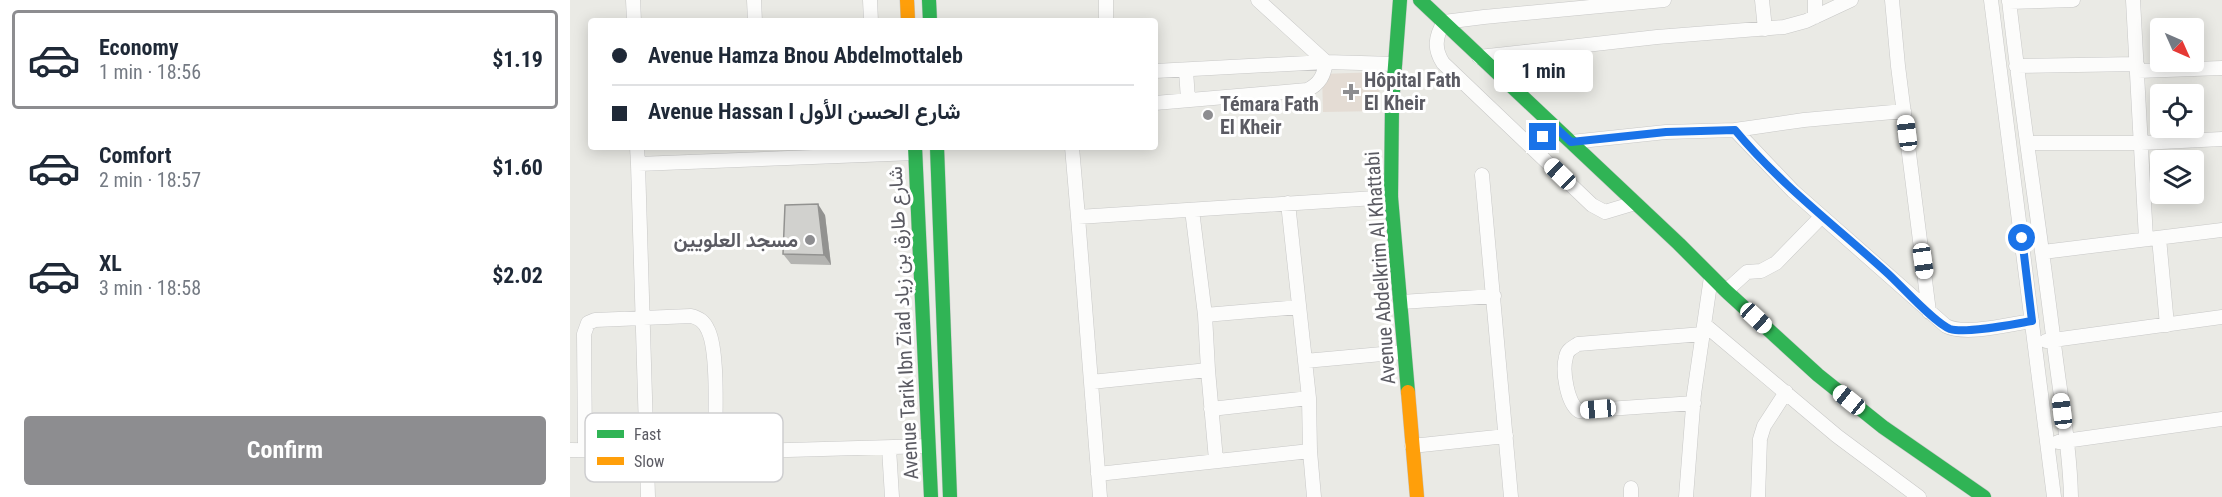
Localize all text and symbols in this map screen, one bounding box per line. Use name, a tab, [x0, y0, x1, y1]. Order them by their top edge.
north arrow	[2150, 18, 2204, 72]
map controls	[2150, 18, 2204, 204]
icon: car	[27, 33, 81, 87]
text: Economy	[99, 35, 179, 60]
text: Avenue Hamza Bnou Abdelmottaleb	[648, 43, 963, 68]
text: $1.19	[492, 47, 543, 72]
callout: 1 min	[1494, 50, 1592, 92]
text: 1 min	[1521, 59, 1566, 83]
text: 1 min · 18:56	[99, 60, 201, 84]
place label: Hôpital Fath El Kheir	[1364, 68, 1461, 115]
marker: Hôpital Fath El Kheir	[1342, 83, 1360, 101]
button: locate	[2150, 84, 2204, 138]
place label: Témara Fath El Kheir	[1220, 92, 1319, 139]
text: Avenue Hassan I شارع الحسن الأول	[648, 99, 961, 124]
marker: Témara Fath El Kheir	[1201, 108, 1215, 122]
car	[1896, 114, 1918, 152]
route end	[1529, 123, 1556, 150]
icon: car	[27, 141, 81, 195]
text: Comfort	[99, 143, 172, 168]
button: layers	[2150, 150, 2204, 204]
street label: Avenue Abdelkrim Al Khattabi	[1360, 151, 1400, 385]
text: $1.60	[492, 155, 543, 180]
car	[1541, 155, 1579, 193]
street label: Avenue Tarik Ibn Ziad شارع طارق بن زياد	[883, 166, 925, 480]
text: 2 min · 18:57	[99, 168, 201, 192]
route start	[2008, 224, 2035, 251]
place label: مسجد العلويين	[673, 228, 798, 253]
marker: مسجد العلويين	[803, 233, 817, 247]
car	[1912, 242, 1934, 280]
icon: car	[27, 249, 81, 303]
text: XL	[99, 251, 122, 276]
text: $2.02	[492, 263, 543, 288]
text: 3 min · 18:58	[99, 276, 201, 300]
car	[1737, 299, 1775, 337]
car	[1829, 382, 1869, 418]
car	[2051, 392, 2073, 430]
car	[1579, 398, 1617, 420]
legend	[585, 413, 783, 482]
button: Confirm	[24, 416, 546, 485]
text: Fast	[634, 425, 661, 444]
text: Slow	[634, 452, 664, 471]

